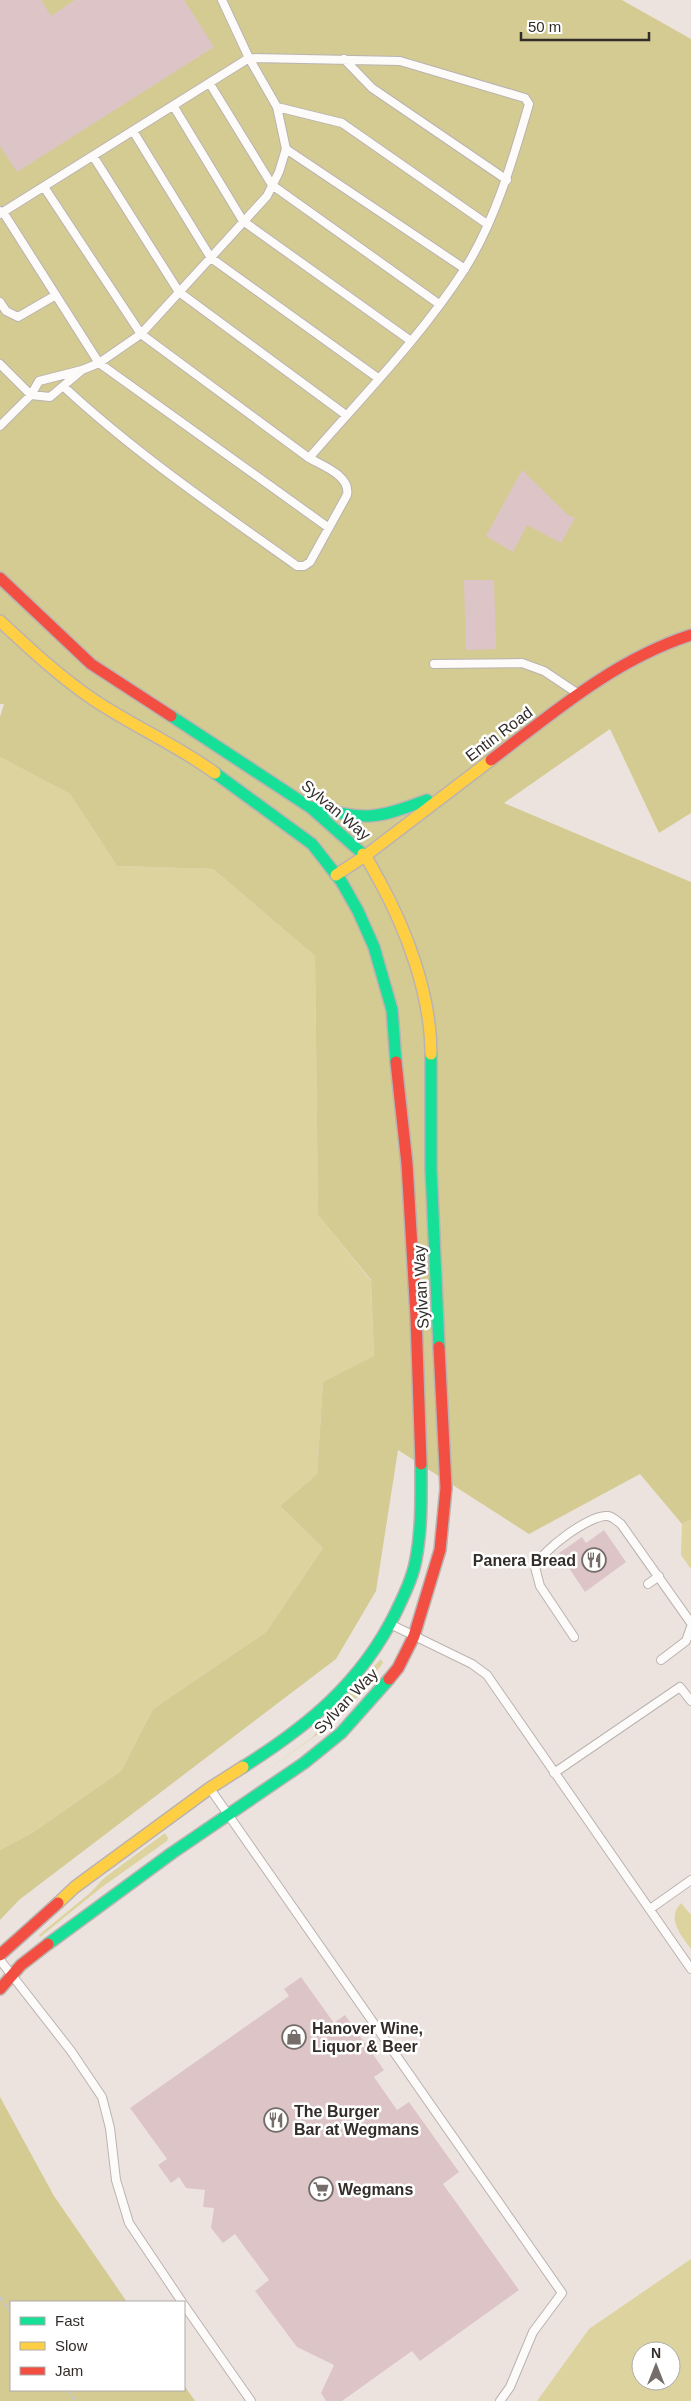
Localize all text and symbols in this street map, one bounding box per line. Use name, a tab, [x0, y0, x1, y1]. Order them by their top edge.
scale bar	[521, 10, 648, 42]
text: 50 m	[528, 18, 561, 35]
street label: Entin Road	[462, 703, 536, 765]
street label: Sylvan Way	[298, 777, 374, 843]
street label: Sylvan Way	[410, 1245, 432, 1329]
restaurant icon: Panera Bread	[581, 1547, 607, 1573]
place label: Panera Bread	[473, 1552, 576, 1569]
street label: Sylvan Way	[311, 1665, 381, 1737]
place label: Hanover Wine, Liquor & Beer	[312, 2020, 423, 2055]
shop icon: Hanover Wine, Liquor & Beer	[281, 2024, 307, 2050]
place label: The Burger Bar at Wegmans	[294, 2103, 419, 2138]
restaurant icon: The Burger Bar at Wegmans	[263, 2107, 289, 2133]
supermarket icon: Wegmans	[308, 2176, 334, 2202]
place label: Wegmans	[338, 2181, 413, 2198]
legend	[10, 2301, 185, 2391]
text: Fast	[55, 2312, 85, 2329]
text: Slow	[55, 2337, 88, 2354]
north arrow	[631, 2341, 681, 2391]
text: N	[651, 2345, 661, 2361]
text: Jam	[55, 2362, 83, 2379]

